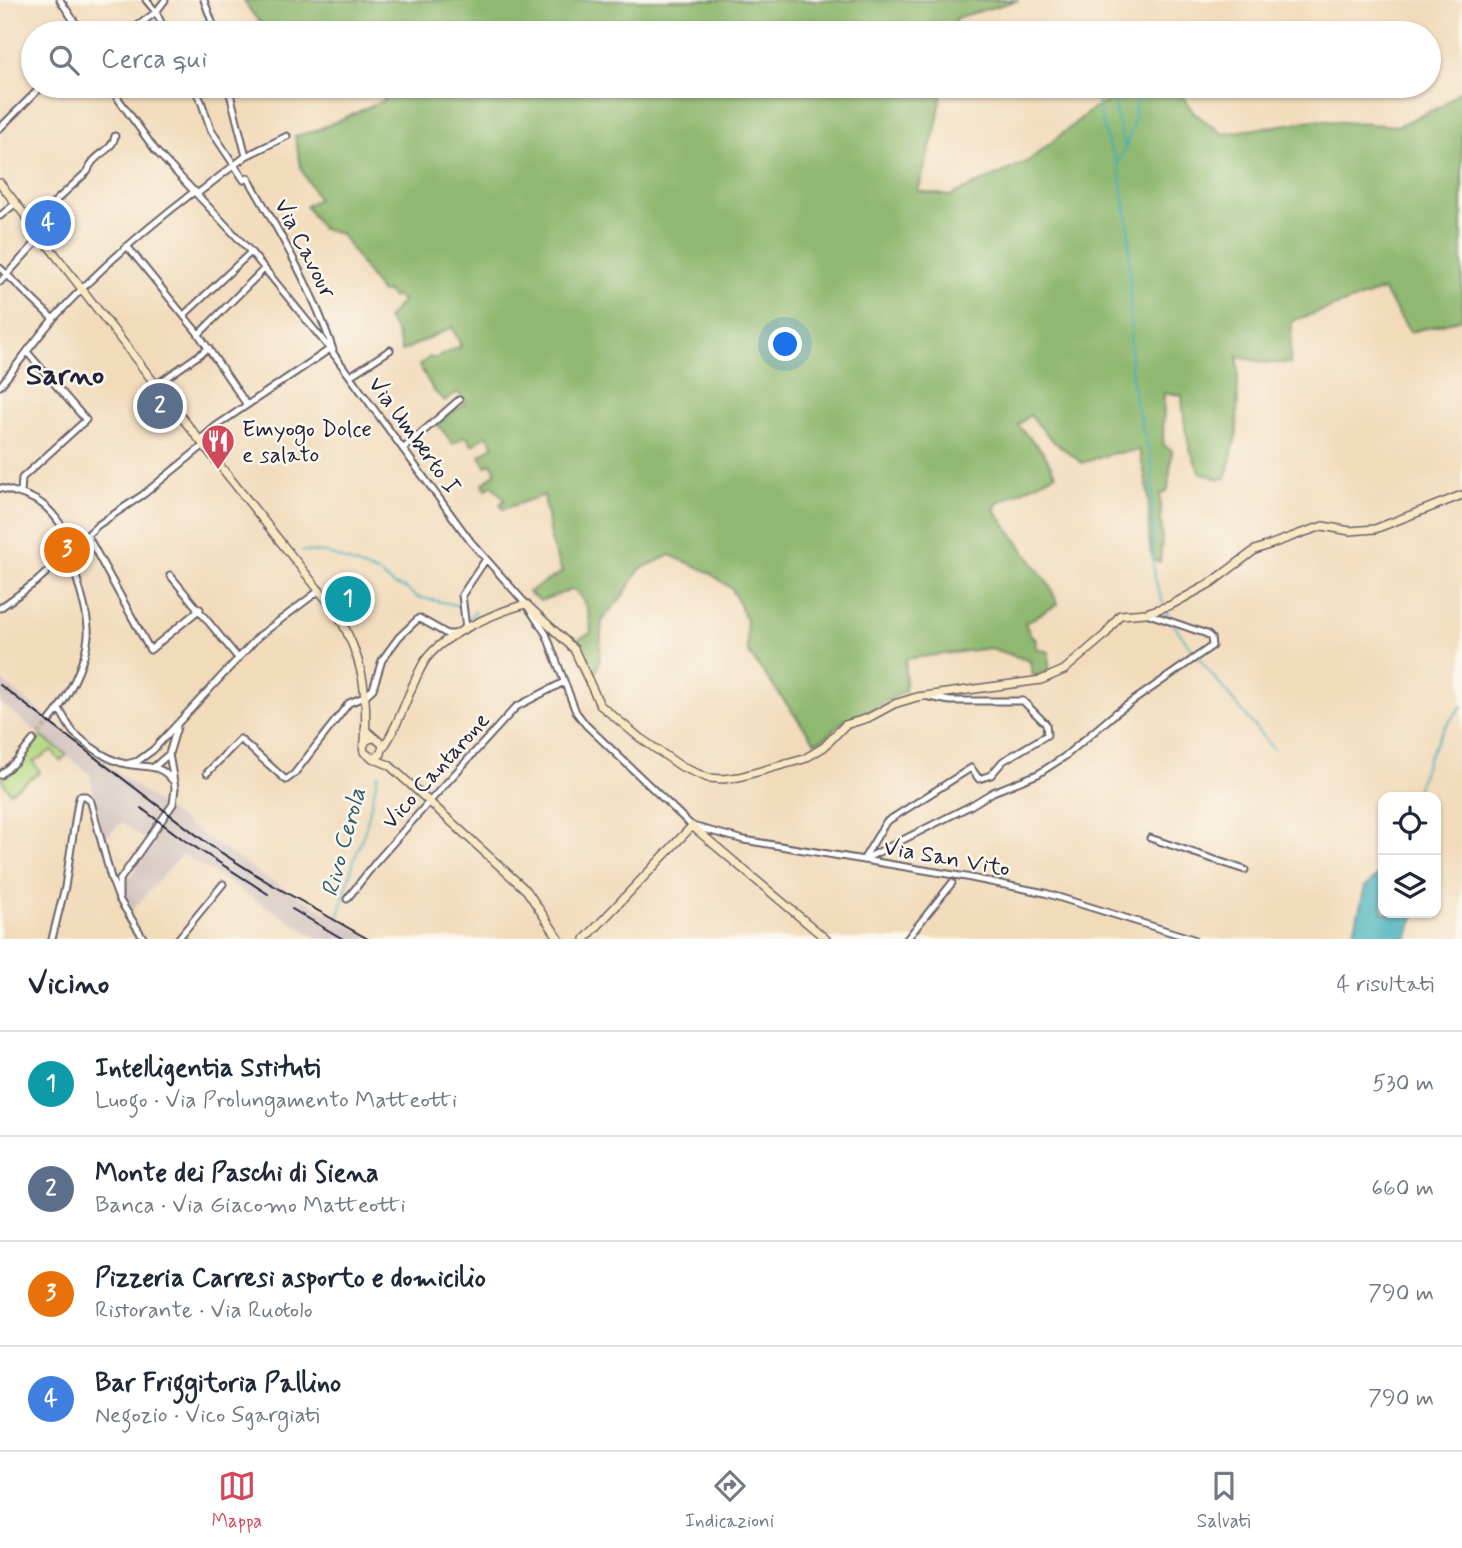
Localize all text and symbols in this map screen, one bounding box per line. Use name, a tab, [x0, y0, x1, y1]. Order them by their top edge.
search box	[21, 21, 1441, 98]
icon: search	[45, 41, 83, 79]
text: Cerca qui	[101, 43, 207, 77]
street label: Via Cavour	[266, 194, 342, 304]
pin: 4	[25, 197, 71, 249]
your location	[768, 327, 802, 361]
district label: Sarno	[26, 356, 104, 395]
street label: Via Umberto I	[360, 371, 466, 501]
pin: 2	[137, 380, 183, 432]
place label: Emyogo Dolce e salato	[242, 415, 372, 471]
restaurant icon: Emyogo Dolce e salato	[199, 422, 237, 471]
pin: 3	[44, 524, 90, 576]
pin: 1	[325, 573, 371, 625]
street label: Vico Cantarone	[376, 706, 497, 836]
water label: Rivo Cerola	[315, 785, 374, 900]
map controls	[1378, 792, 1441, 918]
button: locate	[1378, 792, 1441, 855]
street label: Via San Vito	[881, 833, 1012, 885]
button: layers	[1378, 855, 1441, 918]
text: Vicino	[28, 965, 109, 1004]
text: 4 risultati	[1337, 970, 1434, 1000]
text: Intelligentia Sstituti	[95, 1052, 320, 1086]
text: 1	[46, 1069, 56, 1099]
text: 530 m	[1372, 1069, 1434, 1099]
text: Luogo · Via Prolungamento Matteotti	[95, 1086, 457, 1116]
text: Monte dei Paschi di Siena	[95, 1157, 379, 1191]
text: 2	[45, 1174, 57, 1204]
text: 660 m	[1371, 1174, 1434, 1204]
text: Banca · Via Giacomo Matteotti	[95, 1191, 406, 1221]
text: Pizzeria Carresi asporto e domicilio	[95, 1262, 486, 1296]
text: 3	[46, 1279, 56, 1309]
text: 790 m	[1368, 1279, 1434, 1309]
text: Ristorante · Via Ruotolo	[95, 1296, 313, 1326]
text: Bar Friggitoria Pallino	[95, 1367, 341, 1401]
text: 4	[44, 1384, 58, 1414]
text: 790 m	[1368, 1384, 1434, 1414]
text: Negozio · Vico Sgargiati	[95, 1401, 320, 1431]
tab: Mappa	[211, 1467, 262, 1534]
tab: Indicazioni	[685, 1467, 774, 1534]
tab: Salvati	[1197, 1467, 1251, 1534]

